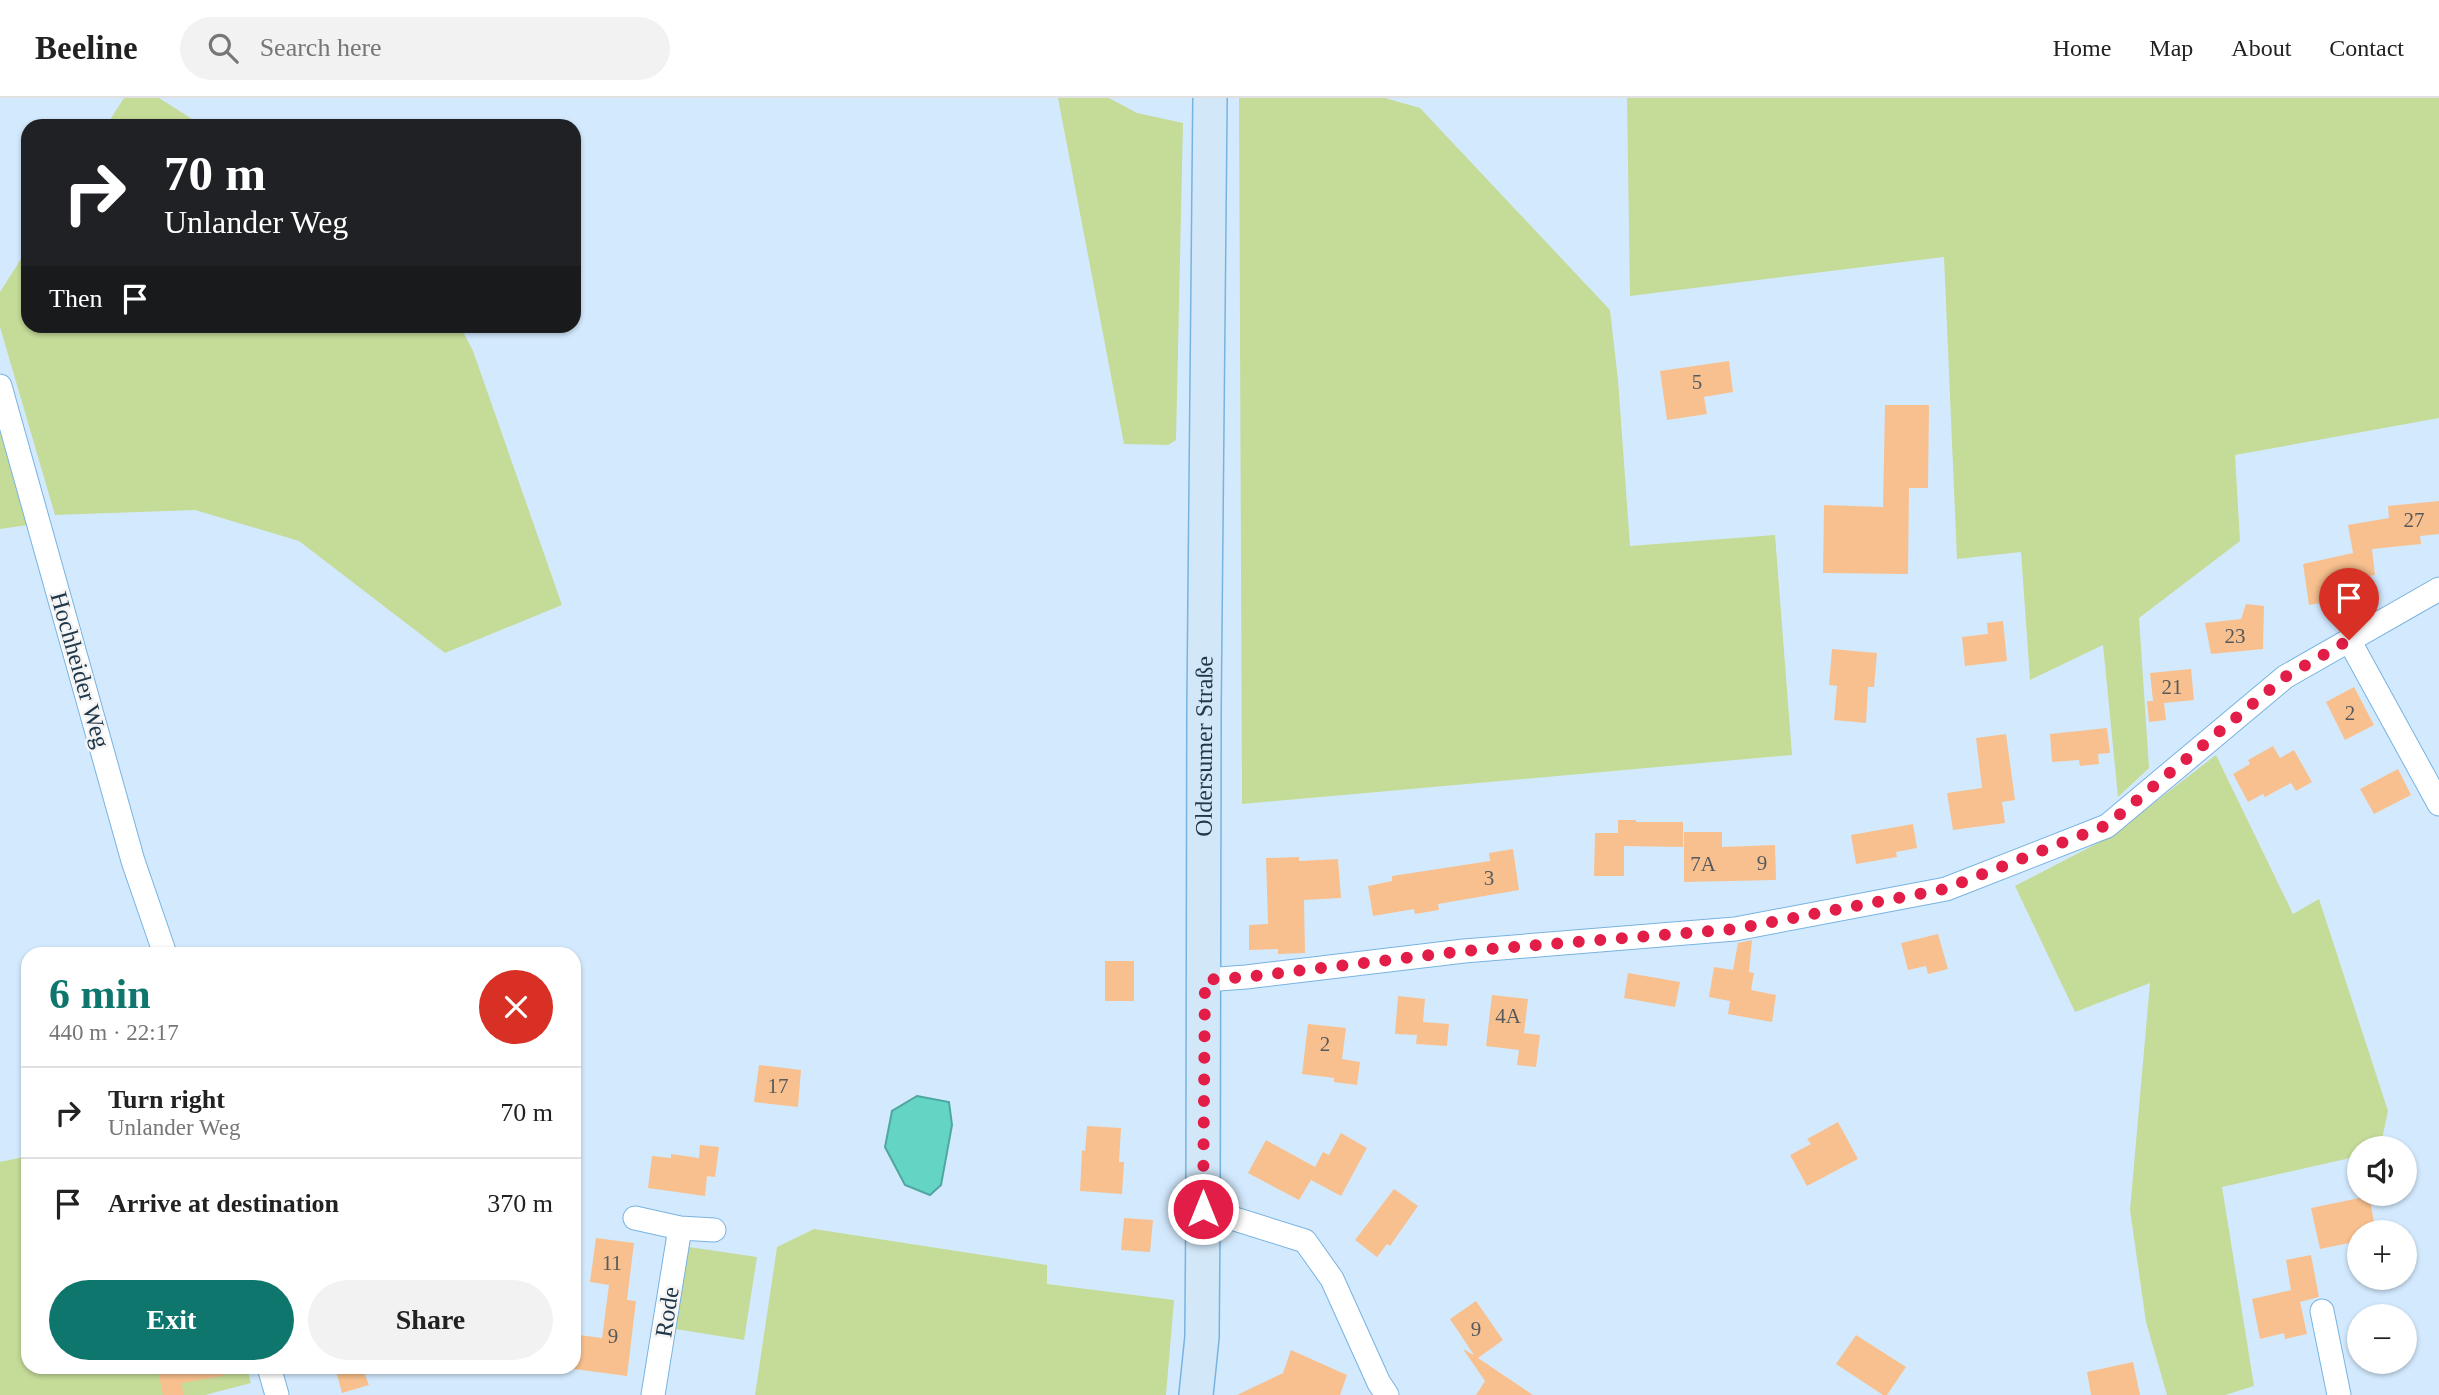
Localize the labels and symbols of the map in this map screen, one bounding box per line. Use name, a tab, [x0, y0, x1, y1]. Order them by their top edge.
house number: 5	[1692, 370, 1702, 394]
house number: 27	[2404, 508, 2425, 532]
pin	[2319, 568, 2379, 640]
street label: Hochheider Weg	[45, 589, 115, 751]
house number: 23	[2225, 624, 2246, 648]
street label: Oldersumer Straße	[1191, 656, 1218, 837]
house number: 21	[2162, 675, 2183, 699]
house number: 2	[2345, 701, 2355, 725]
house number: 9	[1757, 851, 1767, 875]
house number: 7A	[1690, 852, 1717, 876]
house number: 3	[1484, 866, 1494, 890]
house number: 4A	[1495, 1004, 1522, 1028]
house number: 2	[1320, 1032, 1330, 1056]
house number: 17	[768, 1074, 789, 1098]
position arrow	[1166, 1172, 1240, 1246]
house number: 11	[602, 1251, 622, 1275]
street label: Rode	[650, 1285, 684, 1339]
house number: 9	[1471, 1317, 1481, 1341]
house number: 9	[608, 1324, 618, 1348]

